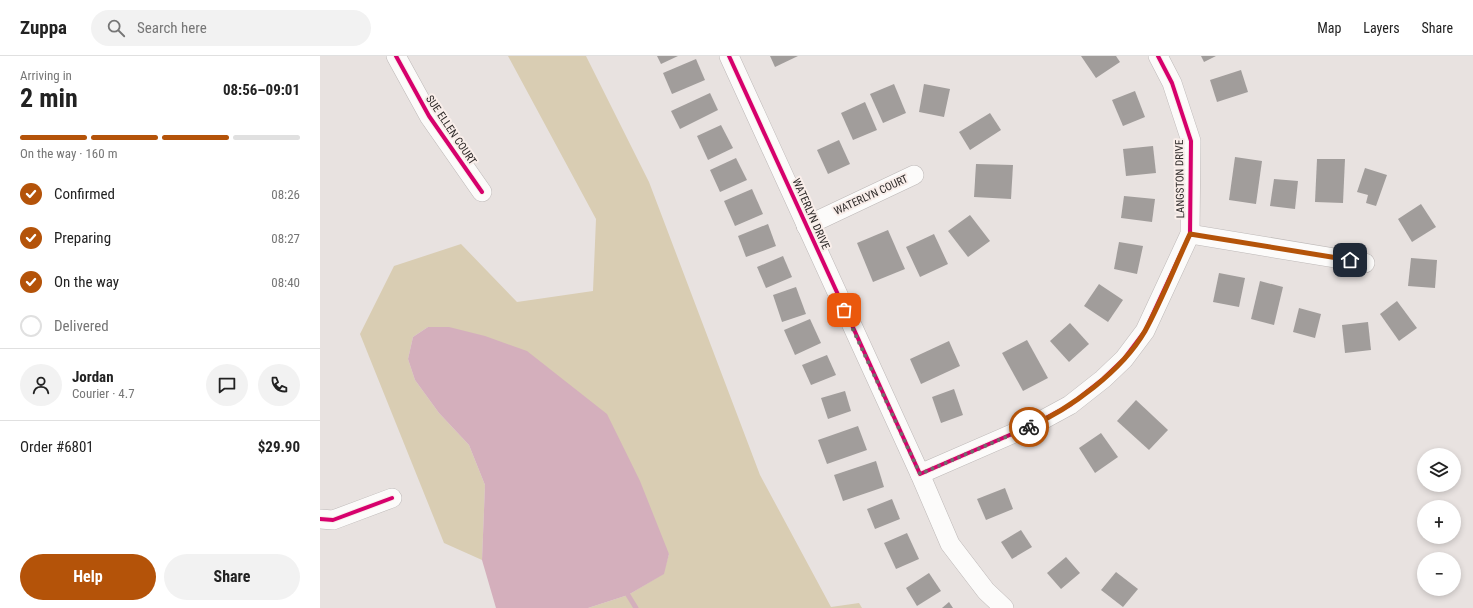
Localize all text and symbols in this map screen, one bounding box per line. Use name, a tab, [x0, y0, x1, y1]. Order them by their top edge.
search box	[91, 10, 371, 46]
text: Zuppa	[20, 16, 67, 39]
icon: search	[105, 17, 127, 39]
text: Search here	[137, 19, 207, 37]
text: Map	[1317, 20, 1341, 36]
text: Layers	[1363, 20, 1400, 36]
text: Share	[1422, 20, 1453, 36]
text: Arriving in	[20, 68, 72, 83]
text: 08:56–09:01	[223, 81, 300, 99]
text: 2 min	[20, 83, 78, 113]
street label: SUE ELLEN COURT	[423, 93, 479, 167]
street label: LANGSTON DRIVE	[1173, 139, 1187, 218]
text: On the way · 160 m	[20, 146, 117, 161]
street label: WATERLYN COURT	[832, 172, 910, 218]
street label: WATERLYN DRIVE	[790, 176, 833, 252]
icon: check	[20, 183, 42, 205]
text: Confirmed	[54, 185, 115, 203]
text: 08:26	[271, 187, 300, 202]
icon: check	[20, 227, 42, 249]
text: Preparing	[54, 229, 111, 247]
text: 08:27	[271, 231, 300, 246]
pin	[1333, 243, 1367, 277]
icon: home	[1339, 249, 1361, 271]
icon: check	[20, 271, 42, 293]
text: On the way	[54, 273, 119, 291]
text: 08:40	[271, 275, 300, 290]
pin	[827, 293, 861, 327]
icon: bag	[833, 299, 855, 321]
text: Delivered	[54, 317, 109, 335]
button: person	[20, 364, 62, 406]
button: chat	[206, 364, 248, 406]
button: phone	[258, 364, 300, 406]
text: Jordan	[72, 368, 114, 386]
text: Courier · 4.7	[72, 386, 135, 401]
courier	[1009, 407, 1049, 447]
icon: bike	[1018, 416, 1040, 438]
text: Order #6801	[20, 438, 94, 456]
text: $29.90	[258, 438, 300, 456]
map controls	[1417, 448, 1461, 596]
button: layers	[1417, 448, 1461, 492]
button: +	[1417, 500, 1461, 544]
button: −	[1417, 552, 1461, 596]
button: Help	[20, 554, 156, 600]
button: Share	[164, 554, 300, 600]

